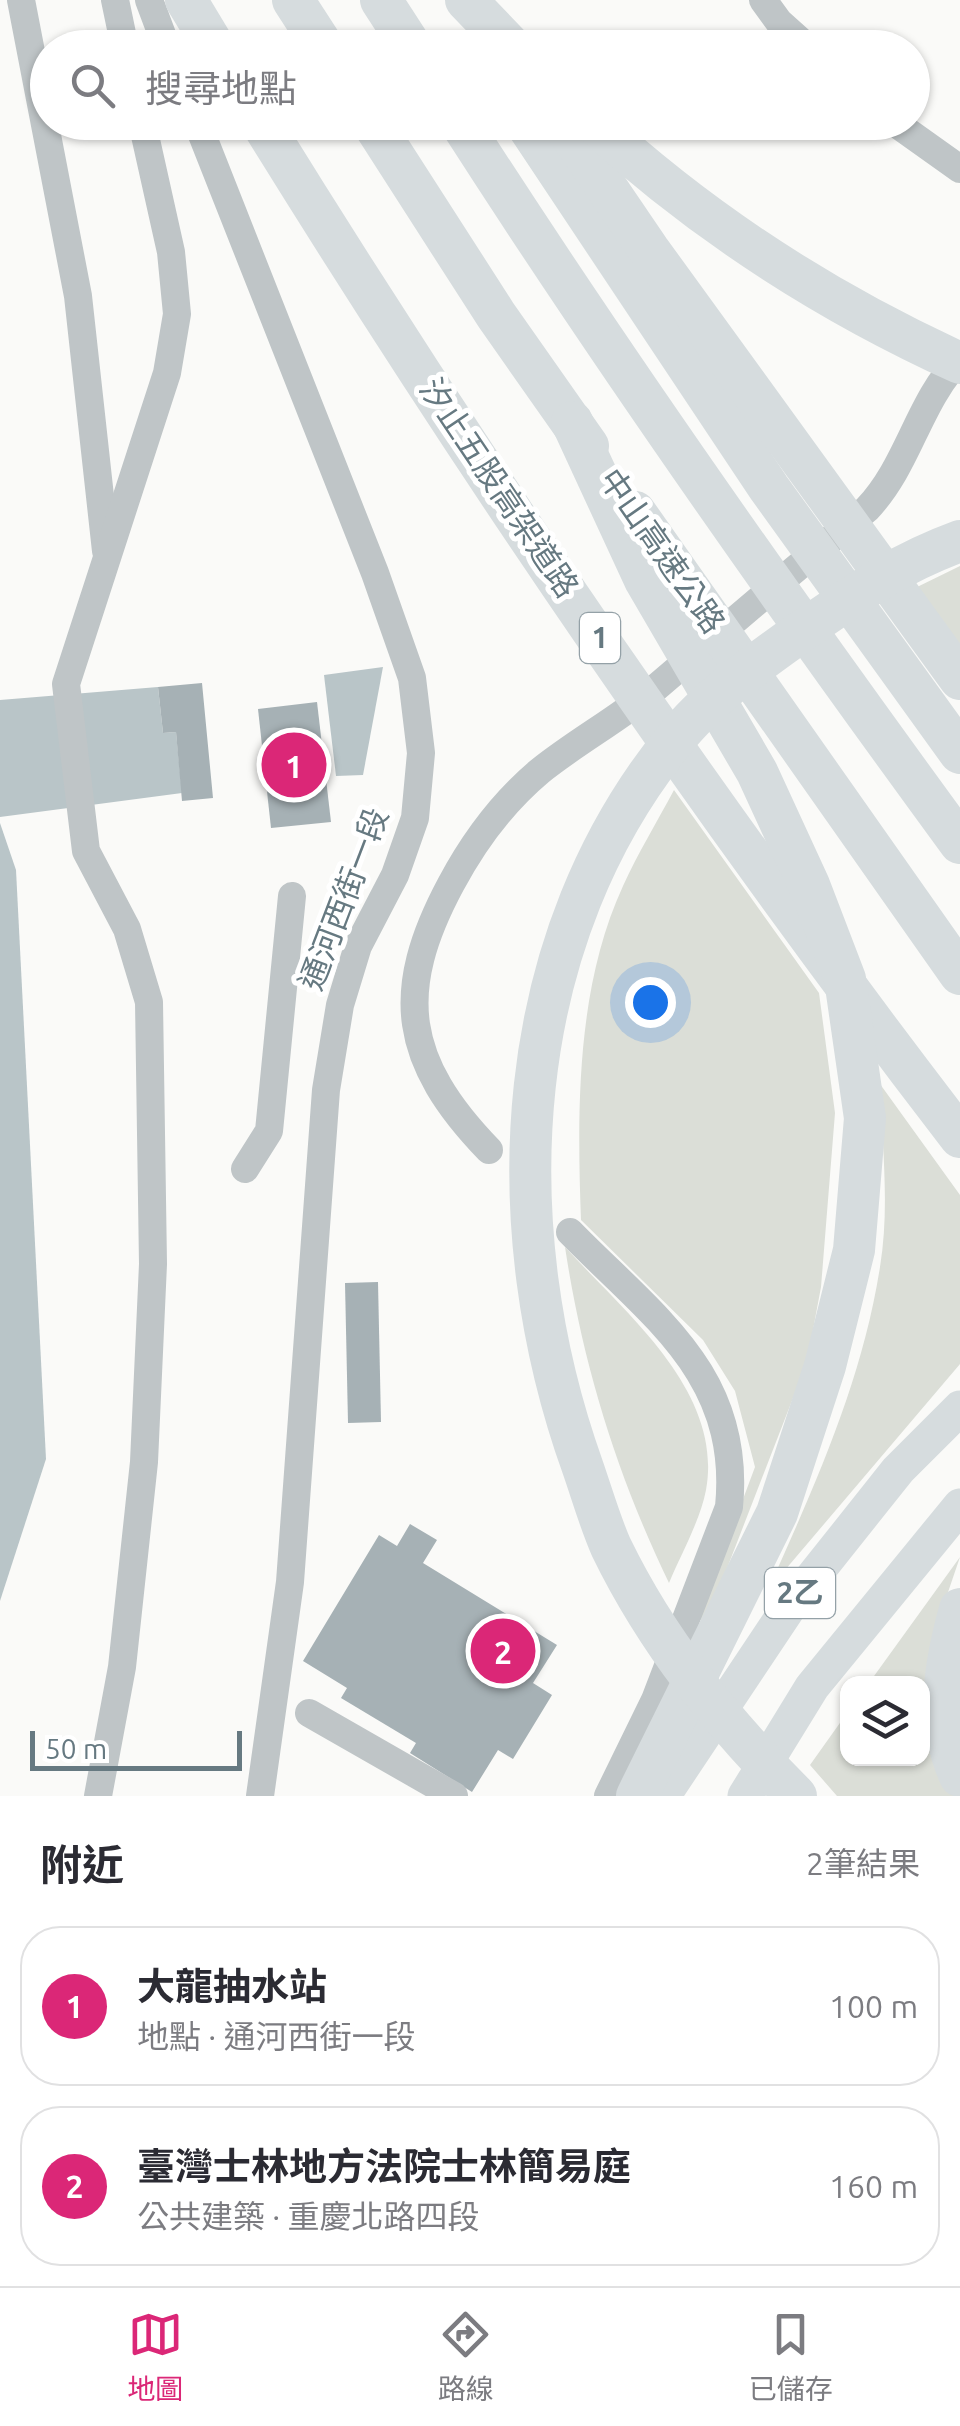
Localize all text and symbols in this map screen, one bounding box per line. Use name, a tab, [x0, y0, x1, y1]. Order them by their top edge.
search box	[30, 30, 930, 140]
icon: search	[65, 58, 120, 113]
text: 搜尋地點	[145, 67, 297, 109]
street label: 汐止五股高架道路	[413, 371, 586, 604]
street label: 中山高速公路	[593, 461, 733, 639]
road number: 1	[580, 613, 620, 663]
pin: 1	[262, 728, 326, 802]
street label: 通河西街一段	[292, 803, 394, 995]
your location	[625, 977, 676, 1028]
road number: 2乙	[765, 1568, 835, 1618]
pin: 2	[470, 1614, 536, 1688]
map controls	[840, 1676, 930, 1766]
button: layers	[840, 1676, 930, 1766]
scale bar	[30, 1726, 242, 1770]
text: 50 m	[45, 1733, 107, 1764]
text: 附近	[40, 1841, 124, 1888]
text: 2筆結果	[806, 1845, 920, 1881]
text: 大龍抽水站	[137, 1965, 327, 2007]
text: 1	[65, 1988, 84, 2024]
text: 100 m	[829, 1988, 918, 2024]
text: 地點 · 通河西街一段	[137, 2018, 416, 2054]
text: 臺灣士林地方法院士林簡易庭	[137, 2145, 631, 2187]
text: 2	[65, 2168, 84, 2204]
text: 160 m	[829, 2168, 918, 2204]
text: 公共建築 · 重慶北路四段	[137, 2198, 480, 2234]
tab: 地圖	[127, 2307, 183, 2407]
tab: 路線	[438, 2307, 494, 2407]
tab: 已儲存	[749, 2307, 833, 2407]

